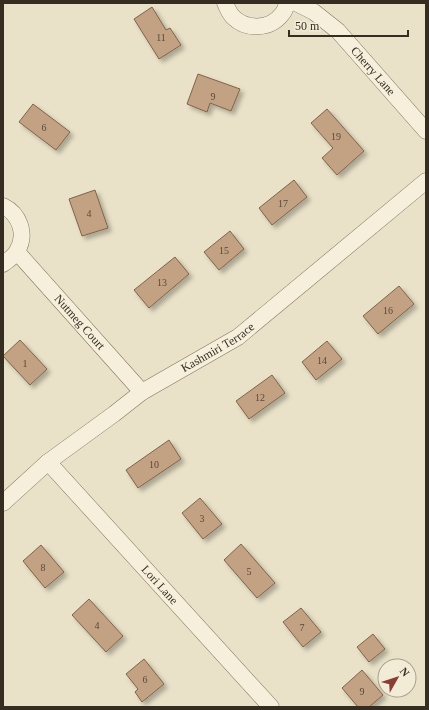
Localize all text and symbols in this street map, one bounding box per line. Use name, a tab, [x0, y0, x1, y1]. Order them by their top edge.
scale bar	[289, 12, 408, 38]
text: 50 m	[295, 19, 320, 33]
house number: 11	[156, 32, 166, 43]
street label: Cherry Lane	[348, 44, 398, 98]
house number: 9	[211, 91, 216, 102]
house number: 6	[42, 122, 47, 133]
house number: 19	[331, 131, 341, 142]
house number: 17	[278, 198, 288, 209]
house number: 4	[87, 208, 92, 219]
house number: 15	[219, 245, 229, 256]
house number: 13	[157, 277, 167, 288]
street label: Nutmeg Court	[51, 292, 108, 353]
house number: 16	[383, 305, 393, 316]
street label: Kashmiri Terrace	[179, 320, 257, 375]
house number: 14	[317, 355, 327, 366]
house number: 1	[23, 358, 28, 369]
house number: 12	[255, 392, 265, 403]
house number: 10	[149, 459, 159, 470]
house number: 3	[200, 513, 205, 524]
house number: 8	[41, 562, 46, 573]
street label: Lori Lane	[139, 562, 181, 607]
house number: 5	[247, 566, 252, 577]
house number: 4	[95, 620, 100, 631]
house number: 7	[300, 622, 305, 633]
north arrow	[377, 658, 417, 698]
text: N	[398, 665, 412, 679]
house number: 6	[143, 674, 148, 685]
house number: 9	[360, 686, 365, 697]

